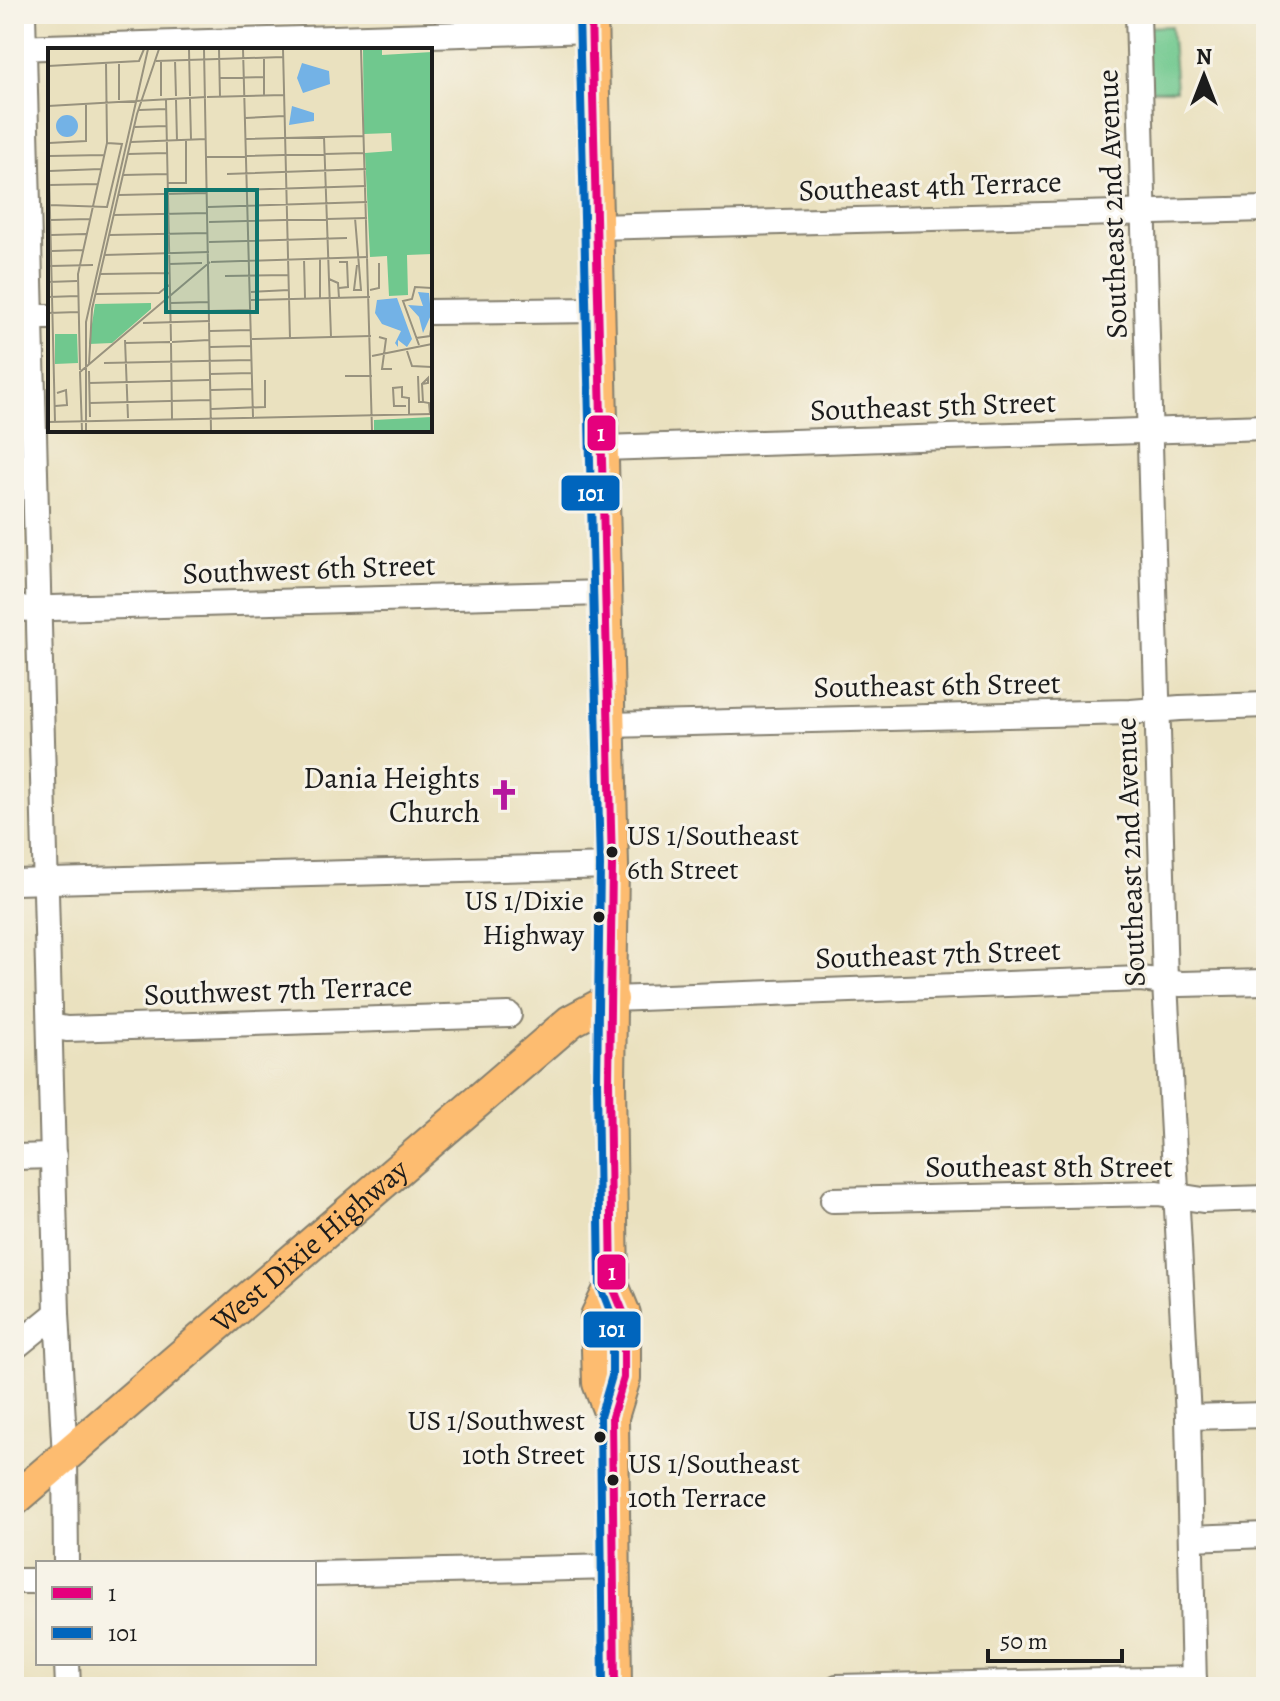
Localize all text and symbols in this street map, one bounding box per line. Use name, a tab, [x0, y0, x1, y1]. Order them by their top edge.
north arrow	[1164, 36, 1244, 116]
text: N	[1196, 42, 1212, 72]
inset map	[48, 48, 432, 432]
street label: Southeast 2nd Avenue	[1087, 68, 1137, 340]
street label: Southeast 4th Terrace	[798, 161, 1062, 211]
street label: Southeast 5th Street	[809, 382, 1057, 430]
line badge: 1	[586, 414, 617, 452]
text: 1	[597, 419, 605, 449]
line badge: 101	[560, 474, 621, 512]
text: 101	[578, 479, 605, 509]
street label: Southwest 6th Street	[182, 545, 436, 593]
street label: Southeast 6th Street	[813, 663, 1061, 707]
street label: Southeast 2nd Avenue	[1105, 716, 1155, 988]
place label: Dania Heights Church	[303, 758, 480, 832]
church icon: Dania Heights Church	[487, 778, 521, 812]
place label: US 1/Southeast 6th Street	[627, 817, 799, 889]
marker: US 1/Southeast 6th Street	[604, 844, 620, 860]
place label: US 1/Dixie Highway	[464, 882, 585, 954]
marker: US 1/Dixie Highway	[591, 909, 607, 925]
street label: Southeast 7th Street	[814, 930, 1062, 978]
street label: Southwest 7th Terrace	[143, 965, 413, 1015]
street label: Southeast 8th Street	[925, 1147, 1173, 1187]
street label: West Dixie Highway	[202, 1149, 417, 1342]
line badge: 1	[596, 1253, 627, 1291]
text: 1	[608, 1258, 616, 1288]
line badge: 101	[582, 1310, 642, 1349]
text: 101	[599, 1315, 626, 1345]
place label: US 1/Southwest 10th Street	[407, 1402, 585, 1474]
marker: US 1/Southwest 10th Street	[592, 1429, 608, 1445]
place label: US 1/Southeast 10th Terrace	[628, 1445, 800, 1517]
marker: US 1/Southeast 10th Terrace	[605, 1472, 621, 1488]
legend	[36, 1561, 316, 1665]
text: 1	[108, 1577, 116, 1609]
scale bar	[988, 1613, 1122, 1663]
text: 101	[108, 1617, 137, 1649]
text: 50 m	[1000, 1625, 1048, 1657]

